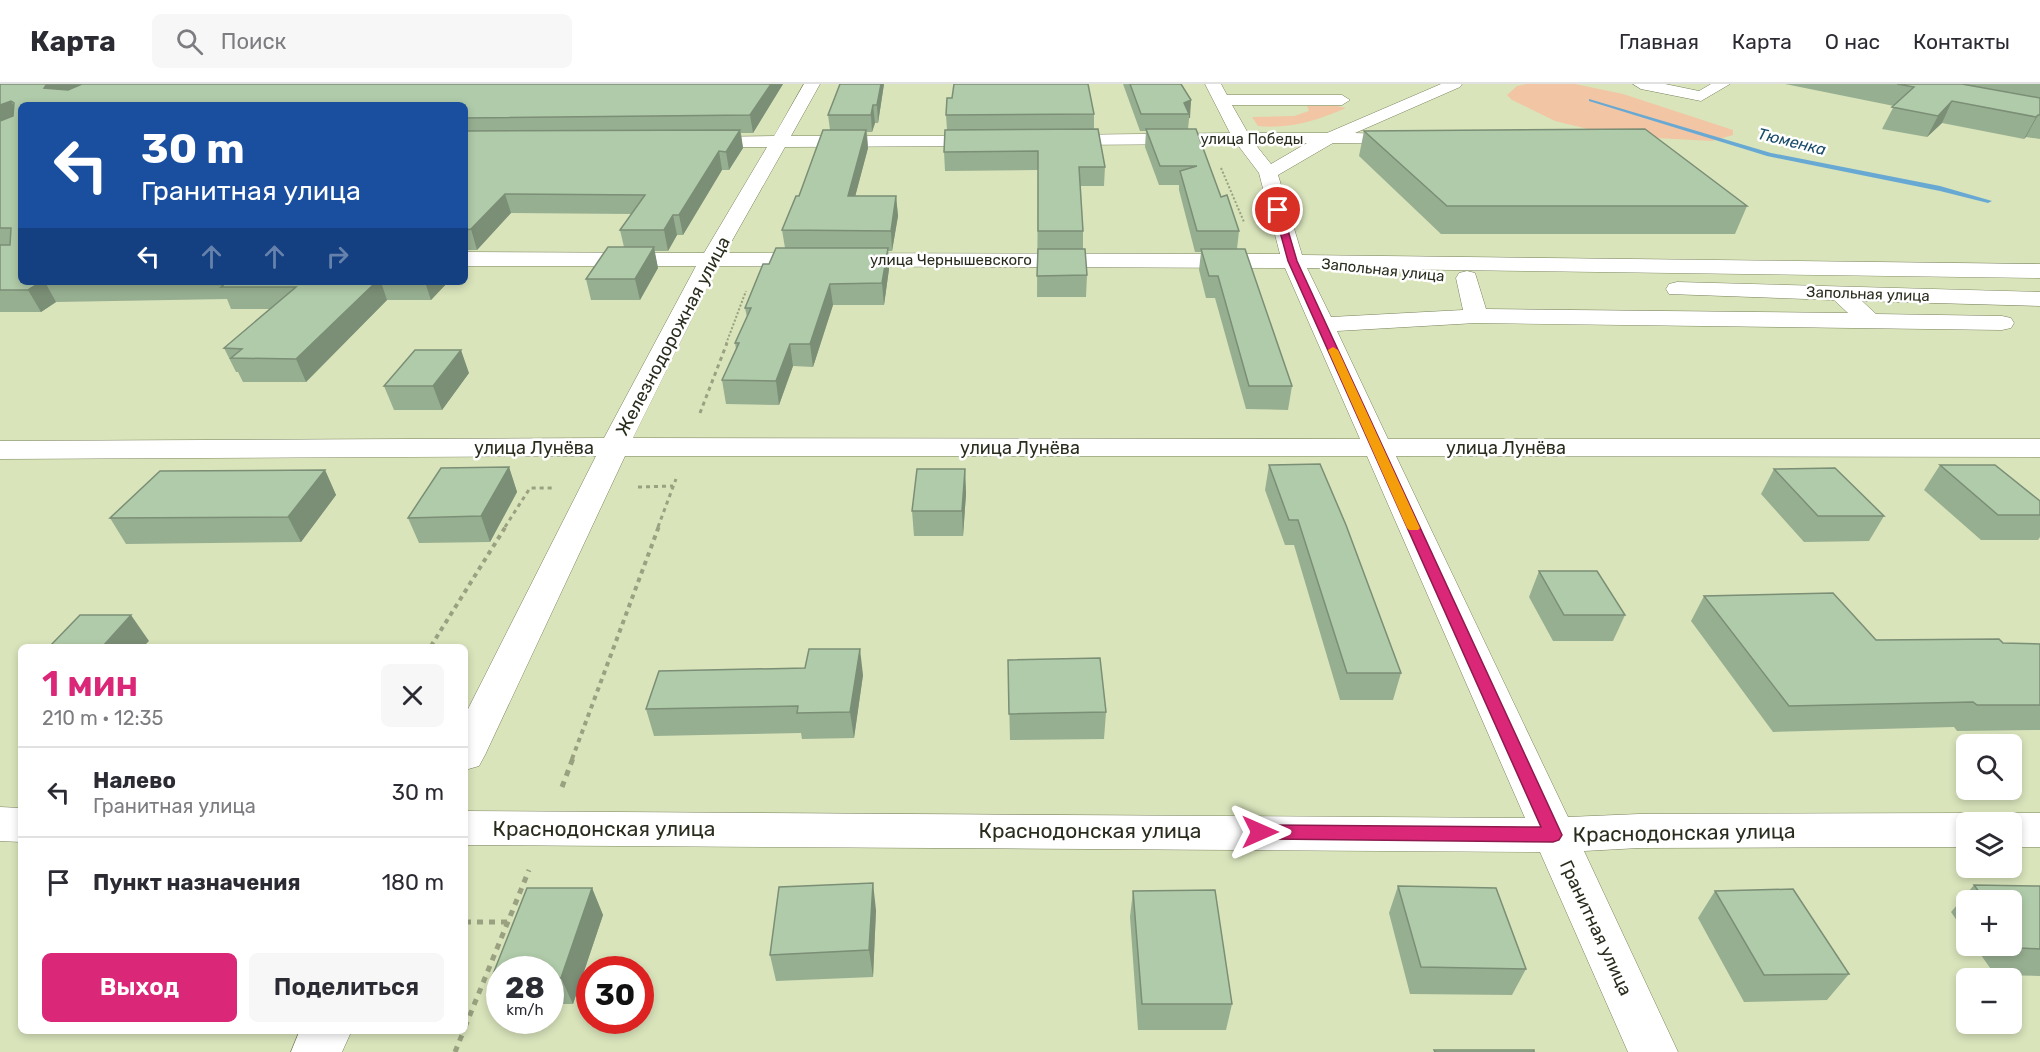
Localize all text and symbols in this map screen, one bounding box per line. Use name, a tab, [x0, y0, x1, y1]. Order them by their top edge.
search box	[152, 14, 572, 68]
text: Карта	[30, 25, 116, 58]
icon: search	[173, 25, 206, 58]
text: Поиск	[221, 28, 286, 55]
text: Главная	[1619, 29, 1699, 54]
text: Карта	[1732, 29, 1792, 54]
text: О нас	[1825, 29, 1880, 54]
text: Контакты	[1913, 29, 2010, 54]
text: 30 m	[141, 124, 245, 174]
water label: Тюменка	[1756, 124, 1828, 159]
icon: left	[42, 126, 120, 204]
street label: улица Победы	[1201, 130, 1303, 148]
text: Гранитная улица	[141, 175, 361, 207]
pin	[1252, 184, 1303, 235]
icon: arrive	[1261, 193, 1294, 226]
street label: Железнодорожная улица	[611, 233, 735, 439]
icon: left	[132, 240, 165, 273]
icon: ahead	[195, 240, 228, 273]
icon: ahead	[258, 240, 291, 273]
icon: right	[321, 240, 354, 273]
street label: улица Чернышевского	[870, 251, 1032, 269]
street label: Запольная улица	[1321, 255, 1445, 285]
street label: Запольная улица	[1806, 283, 1930, 305]
street label: улица Лунёва	[474, 437, 594, 459]
street label: улица Лунёва	[960, 437, 1080, 459]
street label: улица Лунёва	[1446, 437, 1566, 459]
text: 1 мин	[42, 662, 138, 705]
button: close	[381, 664, 444, 727]
text: 210 m · 12:35	[42, 706, 163, 730]
map controls	[1956, 734, 2022, 1034]
button: search	[1956, 734, 2022, 800]
text: Налево	[93, 767, 176, 794]
icon: left	[42, 776, 75, 809]
text: 30 m	[392, 779, 444, 806]
text: Гранитная улица	[93, 794, 256, 818]
position arrow	[1228, 800, 1292, 864]
button: layers	[1956, 812, 2022, 878]
street label: Краснодонская улица	[493, 816, 715, 841]
street label: Краснодонская улица	[979, 818, 1201, 843]
street label: Краснодонская улица	[1572, 818, 1796, 847]
street label: Гранитная улица	[1555, 857, 1637, 999]
icon: arrive	[42, 866, 75, 899]
text: Пункт назначения	[93, 869, 301, 896]
text: 180 m	[382, 869, 444, 896]
button: +	[1956, 890, 2022, 956]
button: Выход	[42, 953, 237, 1022]
button: Поделиться	[249, 953, 444, 1022]
speed limit sign: 30	[576, 956, 654, 1034]
button: −	[1956, 968, 2022, 1034]
text: 28	[505, 970, 545, 1006]
text: km/h	[506, 1001, 544, 1019]

